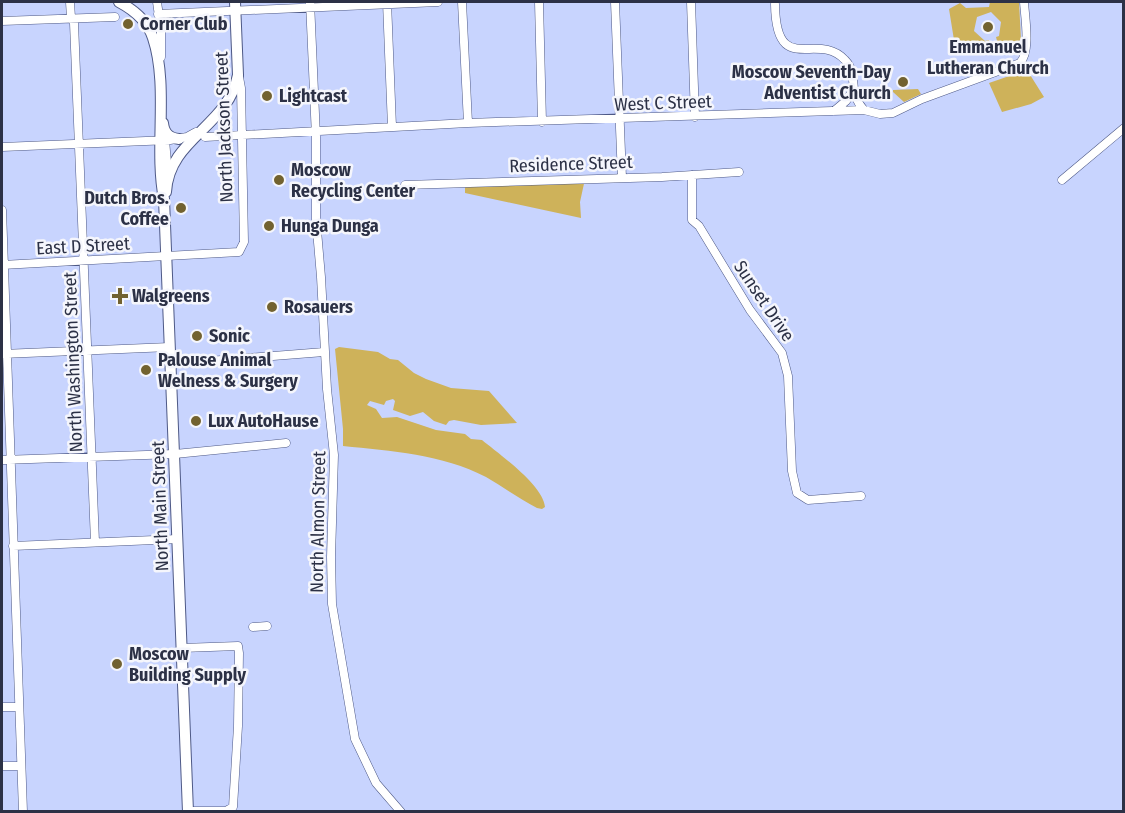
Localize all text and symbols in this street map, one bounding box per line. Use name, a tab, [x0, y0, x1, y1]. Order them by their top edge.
place label: Corner Club	[140, 13, 228, 35]
marker: Corner Club	[121, 17, 135, 31]
marker: Emmanuel Lutheran Church	[981, 20, 995, 34]
place label: Emmanuel Lutheran Church	[927, 36, 1049, 79]
street label: North Jackson Street	[210, 51, 238, 203]
place label: Moscow Seventh-Day Adventist Church	[732, 61, 891, 104]
marker: Moscow Seventh-Day Adventist Church	[896, 75, 910, 89]
place label: Lightcast	[279, 85, 348, 107]
marker: Lightcast	[260, 89, 274, 103]
street label: West C Street	[614, 90, 712, 116]
street label: Residence Street	[509, 151, 633, 177]
place label: Moscow Recycling Center	[291, 159, 416, 202]
marker: Moscow Recycling Center	[272, 173, 286, 187]
place label: Dutch Bros. Coffee	[84, 187, 169, 230]
marker: Dutch Bros. Coffee	[174, 201, 188, 215]
place label: Hunga Dunga	[281, 215, 379, 237]
marker: Hunga Dunga	[262, 219, 276, 233]
street label: East D Street	[36, 233, 130, 259]
street label: Sunset Drive	[729, 256, 799, 346]
street label: North Washington Street	[59, 271, 87, 453]
place label: Walgreens	[132, 285, 210, 307]
marker: Walgreens	[113, 289, 127, 303]
place label: Rosauers	[284, 296, 353, 318]
marker: Rosauers	[265, 300, 279, 314]
place label: Sonic	[209, 325, 250, 347]
marker: Sonic	[190, 329, 204, 343]
place label: Palouse Animal Welness & Surgery	[158, 349, 298, 392]
marker: Palouse Animal Welness & Surgery	[139, 363, 153, 377]
place label: Lux AutoHause	[208, 410, 319, 432]
marker: Lux AutoHause	[189, 414, 203, 428]
street label: North Main Street	[147, 440, 173, 572]
street label: North Almon Street	[306, 451, 330, 593]
place label: Moscow Building Supply	[129, 643, 246, 686]
marker: Moscow Building Supply	[110, 657, 124, 671]

